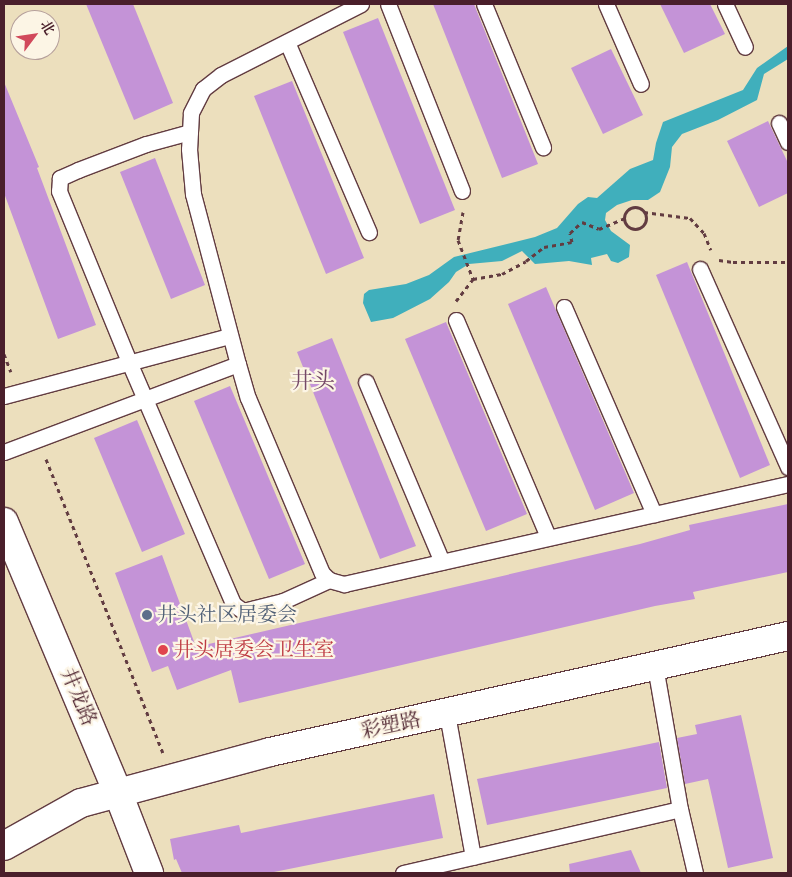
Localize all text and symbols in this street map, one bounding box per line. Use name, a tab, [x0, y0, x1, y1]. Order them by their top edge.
north arrow	[10, 10, 60, 60]
text: 北	[36, 17, 58, 38]
district label: 井头	[291, 369, 335, 395]
place label: 井头社区居委会	[157, 603, 297, 627]
marker: 井头社区居委会	[141, 609, 153, 621]
place label: 井头居委会卫生室	[174, 638, 334, 662]
marker: 井头居委会卫生室	[156, 643, 170, 657]
street label: 井龙路	[55, 665, 101, 729]
street label: 彩塑路	[359, 708, 423, 744]

